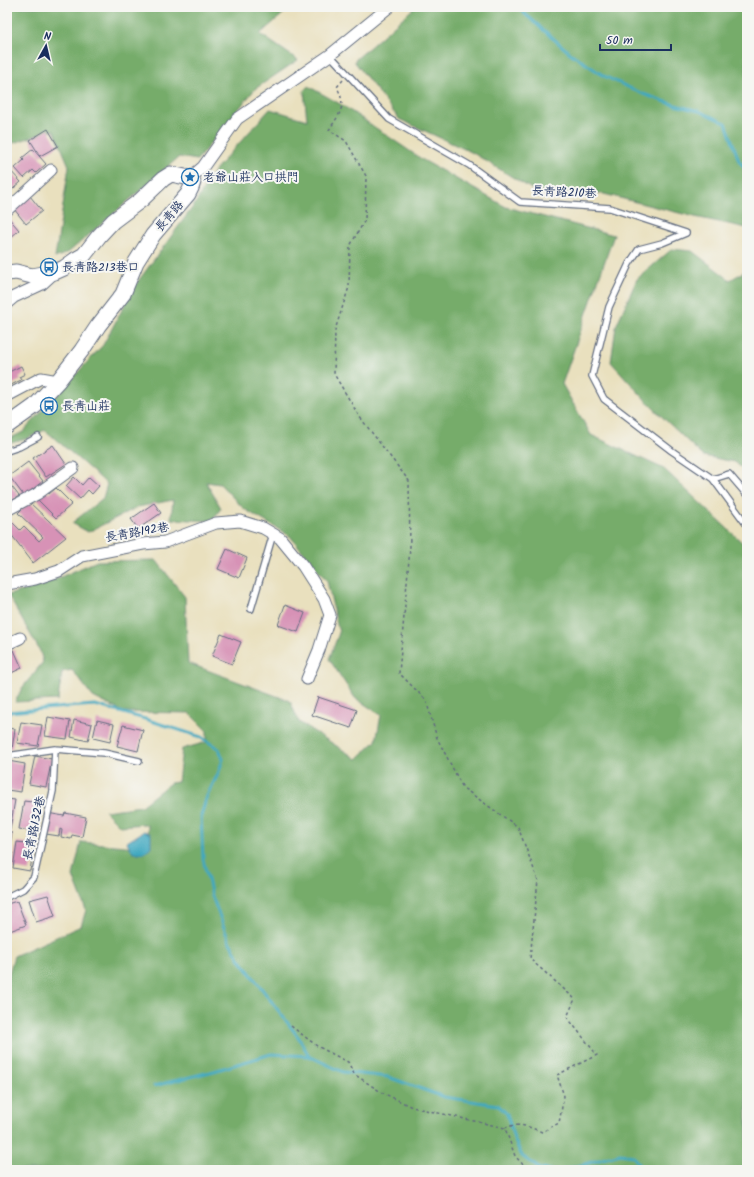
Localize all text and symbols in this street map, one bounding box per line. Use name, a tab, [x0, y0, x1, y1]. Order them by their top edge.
north arrow	[26, 26, 66, 66]
scale bar	[600, 26, 671, 52]
text: N	[43, 28, 52, 46]
text: 50 m	[606, 31, 633, 50]
place icon: 老爺山莊入口拱門	[180, 167, 200, 187]
place label: 老爺山莊入口拱門	[203, 168, 299, 187]
street label: 長青路210巷	[531, 181, 597, 204]
street label: 長青路	[151, 196, 188, 236]
bus stop icon: 長青路213巷口	[39, 257, 59, 277]
place label: 長青路213巷口	[62, 258, 140, 277]
bus stop icon: 長青山莊	[39, 396, 59, 416]
place label: 長青山莊	[62, 397, 110, 416]
street label: 長青路192巷	[104, 518, 171, 547]
street label: 長青路132巷	[18, 794, 51, 862]

